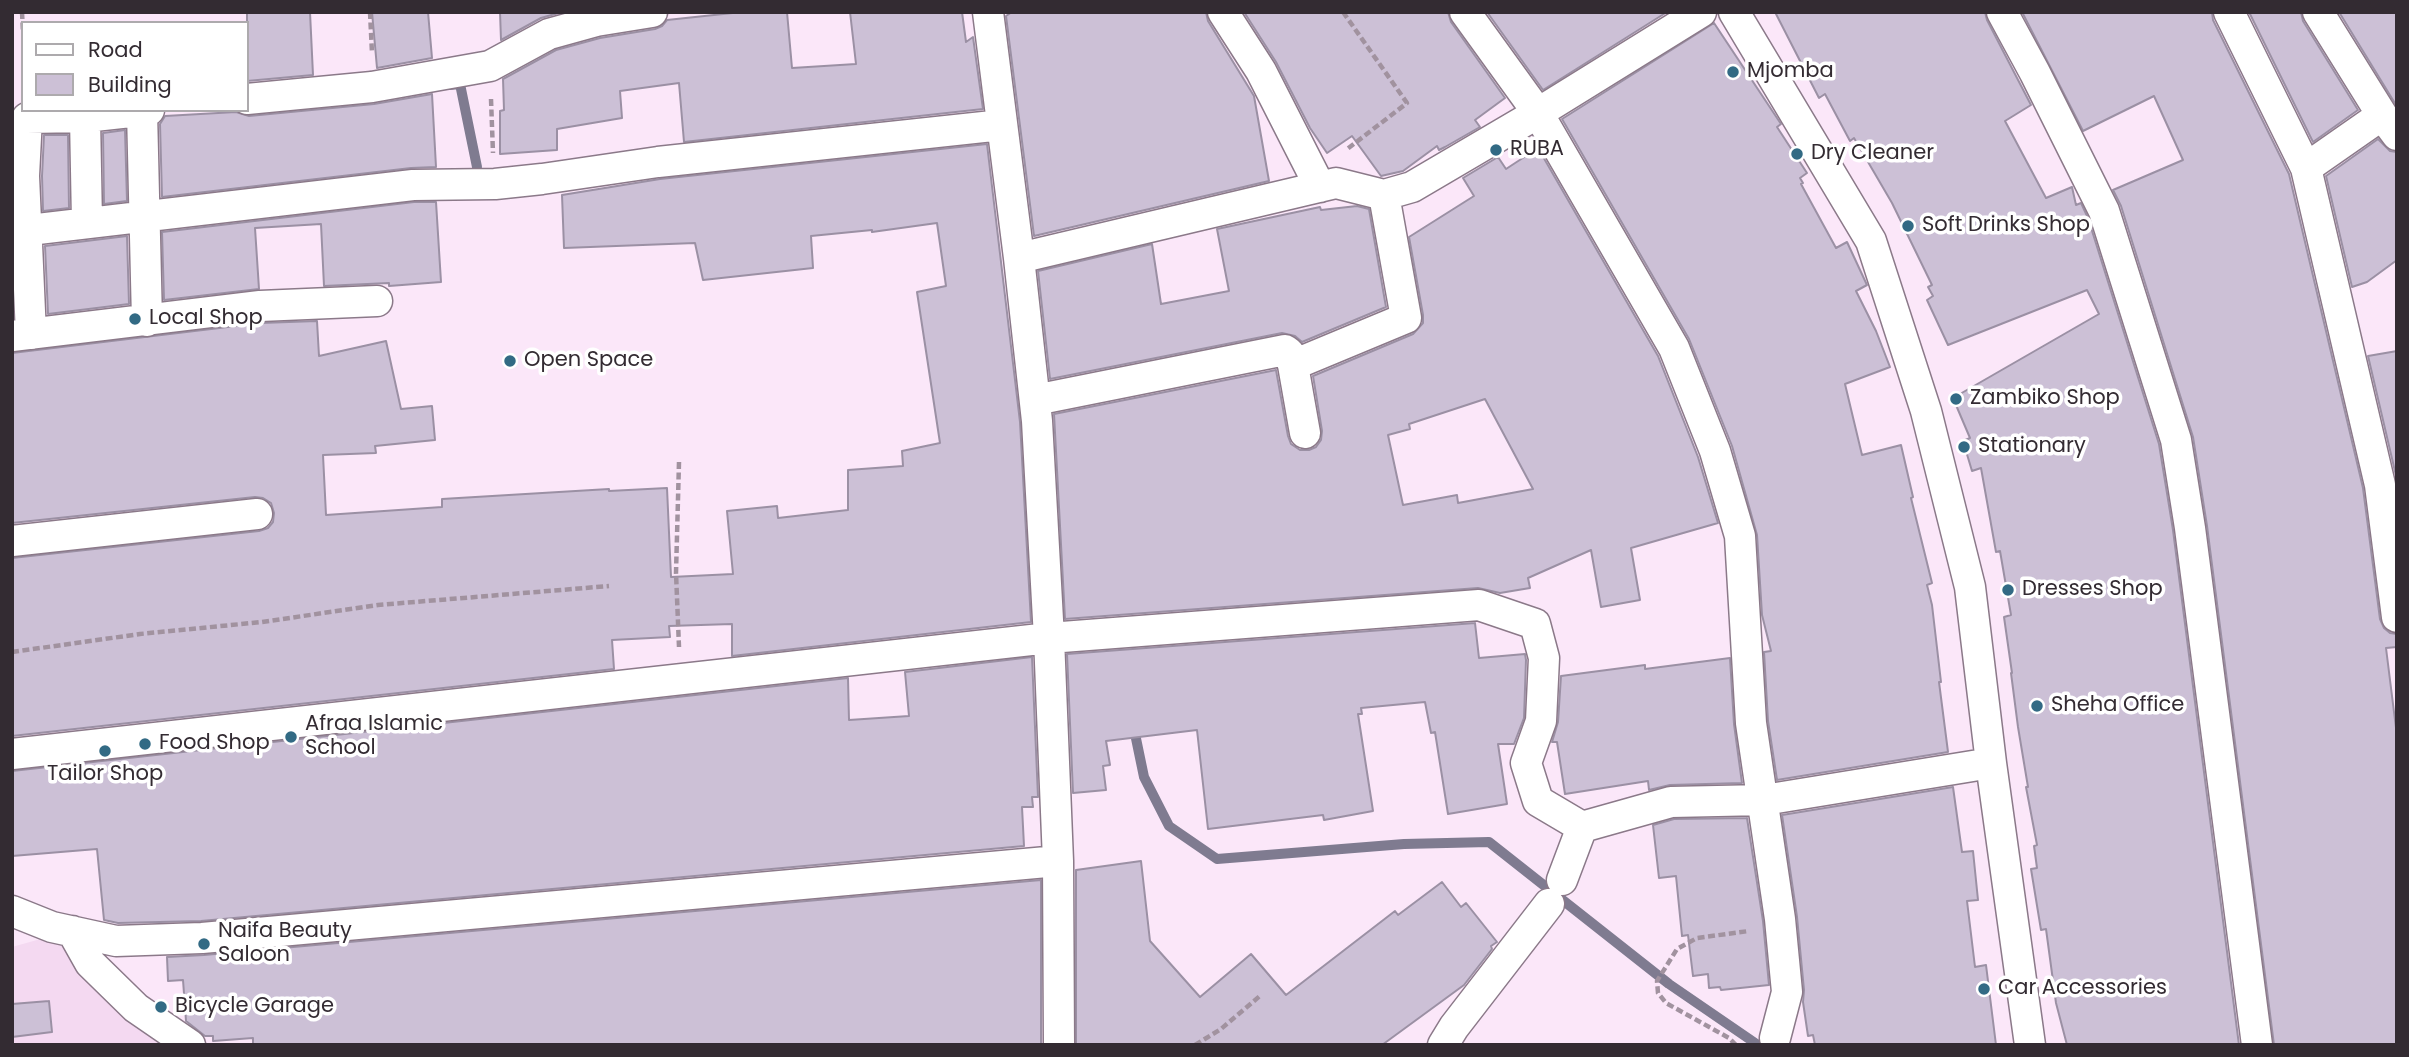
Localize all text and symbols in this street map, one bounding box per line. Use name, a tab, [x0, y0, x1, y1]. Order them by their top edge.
legend	[21, 21, 248, 112]
text: Road	[88, 35, 143, 64]
place label: Mjomba	[1747, 59, 1834, 85]
marker: Mjomba	[1725, 64, 1741, 80]
text: Building	[88, 70, 172, 99]
place label: RUBA	[1510, 137, 1564, 163]
place label: Dry Cleaner	[1811, 141, 1934, 167]
marker: RUBA	[1488, 142, 1504, 158]
marker: Dry Cleaner	[1789, 146, 1805, 162]
place label: Soft Drinks Shop	[1922, 213, 2090, 239]
marker: Soft Drinks Shop	[1900, 218, 1916, 234]
place label: Local Shop	[149, 306, 263, 332]
marker: Local Shop	[127, 311, 143, 327]
place label: Open Space	[524, 348, 653, 374]
marker: Open Space	[502, 353, 518, 369]
place label: Zambiko Shop	[1970, 386, 2120, 412]
marker: Zambiko Shop	[1948, 391, 1964, 407]
place label: Stationary	[1978, 434, 2086, 460]
marker: Stationary	[1956, 439, 1972, 455]
place label: Dresses Shop	[2022, 577, 2163, 603]
marker: Dresses Shop	[2000, 582, 2016, 598]
place label: Sheha Office	[2051, 693, 2184, 719]
marker: Sheha Office	[2029, 698, 2045, 714]
place label: Afraa Islamic School	[305, 712, 443, 762]
marker: Afraa Islamic School	[283, 729, 299, 745]
place label: Food Shop	[159, 731, 270, 757]
marker: Food Shop	[137, 736, 153, 752]
marker: Tailor Shop	[97, 743, 113, 759]
place label: Tailor Shop	[47, 762, 163, 788]
place label: Naifa Beauty Saloon	[218, 919, 352, 969]
marker: Naifa Beauty Saloon	[196, 936, 212, 952]
place label: Car Accessories	[1998, 976, 2167, 1002]
marker: Car Accessories	[1976, 981, 1992, 997]
place label: Bicycle Garage	[175, 994, 334, 1020]
marker: Bicycle Garage	[153, 999, 169, 1015]

